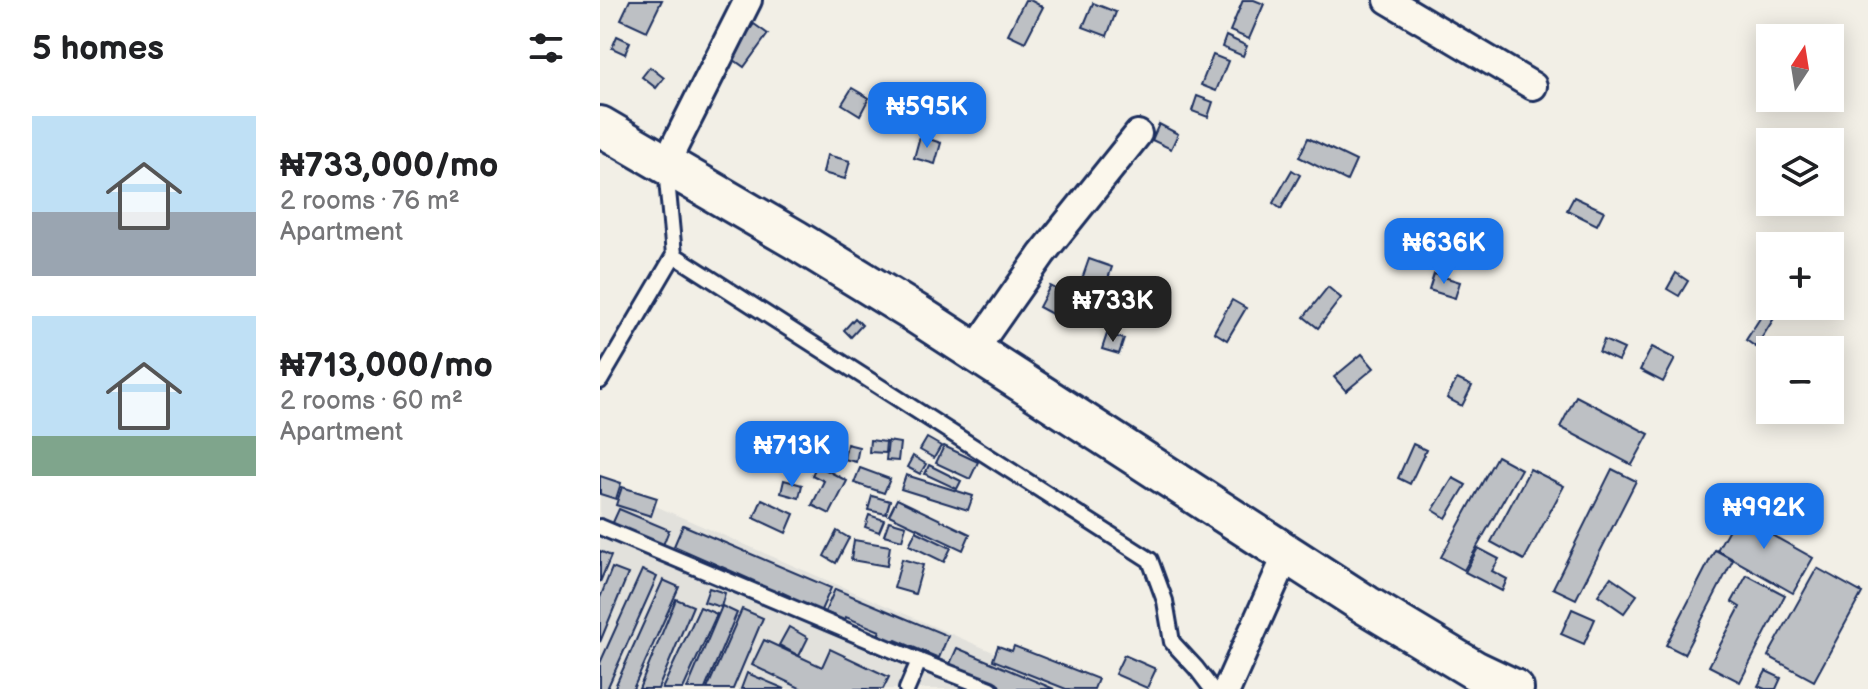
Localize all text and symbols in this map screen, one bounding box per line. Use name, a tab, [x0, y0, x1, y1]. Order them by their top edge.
north arrow	[1756, 24, 1844, 112]
map controls	[1756, 24, 1844, 424]
icon: filters	[524, 26, 568, 70]
text: 5 homes	[32, 28, 164, 69]
pin: ₦595K	[871, 82, 983, 150]
text: ₦595K	[886, 92, 968, 123]
button: layers	[1756, 128, 1844, 216]
text: ₦733,000/mo	[280, 145, 498, 186]
icon: home	[96, 148, 192, 244]
text: 2 rooms · 76 m²	[280, 186, 460, 217]
text: Apartment	[280, 217, 403, 248]
pin: ₦636K	[1388, 218, 1500, 286]
text: ₦636K	[1402, 228, 1486, 259]
button: +	[1756, 232, 1844, 320]
pin: ₦733K	[1057, 276, 1169, 344]
text: ₦733K	[1072, 286, 1154, 317]
button: −	[1756, 336, 1844, 424]
text: ₦713,000/mo	[280, 345, 493, 386]
icon: home	[96, 348, 192, 444]
text: 2 rooms · 60 m²	[280, 386, 463, 417]
text: Apartment	[280, 417, 403, 448]
pin: ₦713K	[736, 421, 848, 489]
text: ₦713K	[754, 431, 830, 462]
pin: ₦992K	[1708, 483, 1820, 551]
text: ₦992K	[1723, 493, 1805, 524]

